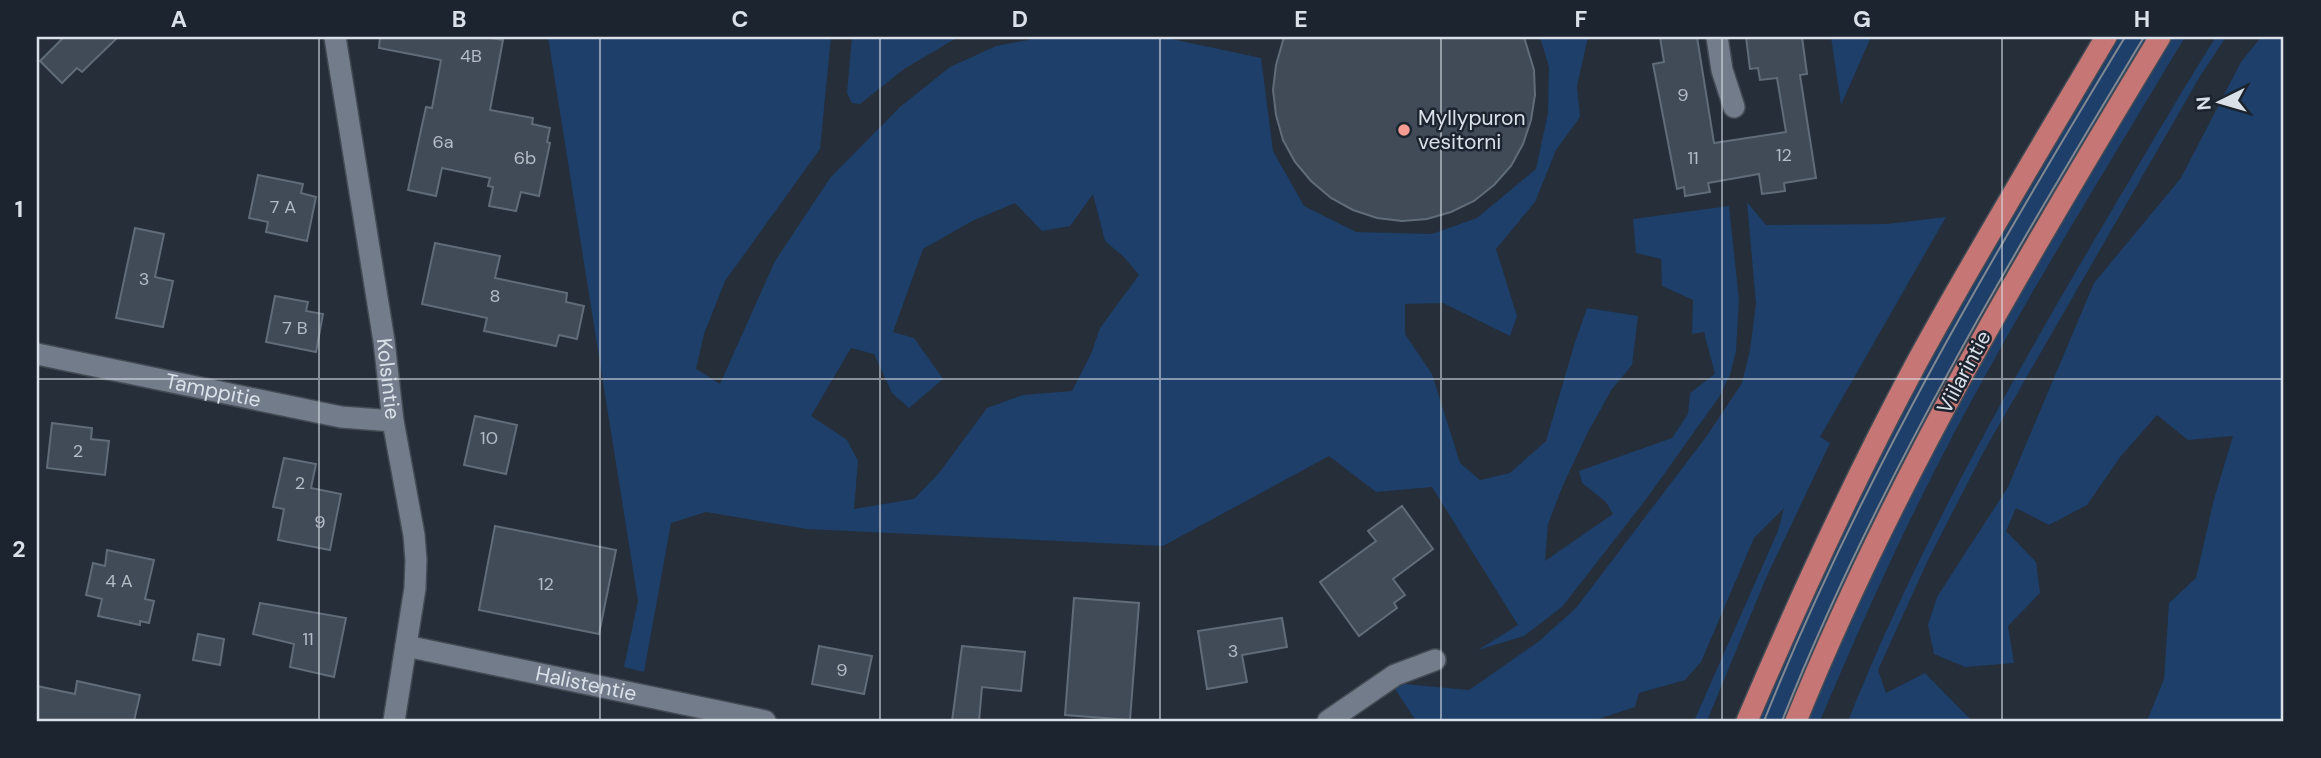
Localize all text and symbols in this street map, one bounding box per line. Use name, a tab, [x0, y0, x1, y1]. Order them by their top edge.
text: A	[171, 4, 187, 34]
text: B	[452, 4, 466, 34]
text: C	[732, 4, 748, 34]
text: D	[1012, 4, 1028, 34]
text: E	[1294, 4, 1308, 34]
text: F	[1575, 4, 1588, 34]
text: G	[1853, 4, 1871, 34]
text: H	[2134, 4, 2150, 34]
house number: 4B	[460, 44, 482, 68]
north arrow	[2184, 66, 2254, 136]
house number: 9	[1677, 83, 1689, 107]
text: N	[2191, 95, 2217, 111]
place label: Myllypuron vesitorni	[1418, 104, 1525, 156]
marker: Myllypuron vesitorni	[1396, 122, 1412, 138]
house number: 6a	[432, 130, 454, 154]
house number: 12	[1776, 143, 1792, 167]
house number: 6b	[514, 146, 536, 170]
house number: 11	[1687, 146, 1699, 170]
text: 1	[15, 194, 23, 224]
house number: 7 A	[270, 195, 296, 219]
house number: 3	[139, 267, 149, 291]
house number: 8	[490, 284, 500, 308]
house number: 7 B	[282, 316, 308, 340]
street label: Viilarintie	[1930, 326, 1998, 418]
street label: Kolsintie	[370, 337, 407, 421]
street label: Tamppitie	[163, 367, 264, 414]
house number: 10	[480, 426, 498, 450]
house number: 2	[73, 439, 83, 463]
house number: 2	[295, 471, 305, 495]
house number: 9	[314, 510, 326, 534]
text: 2	[12, 534, 26, 564]
house number: 4 A	[105, 569, 133, 593]
house number: 12	[538, 572, 554, 596]
house number: 11	[302, 627, 314, 651]
house number: 3	[1228, 639, 1238, 663]
house number: 9	[836, 658, 848, 682]
street label: Halistentie	[533, 659, 639, 708]

